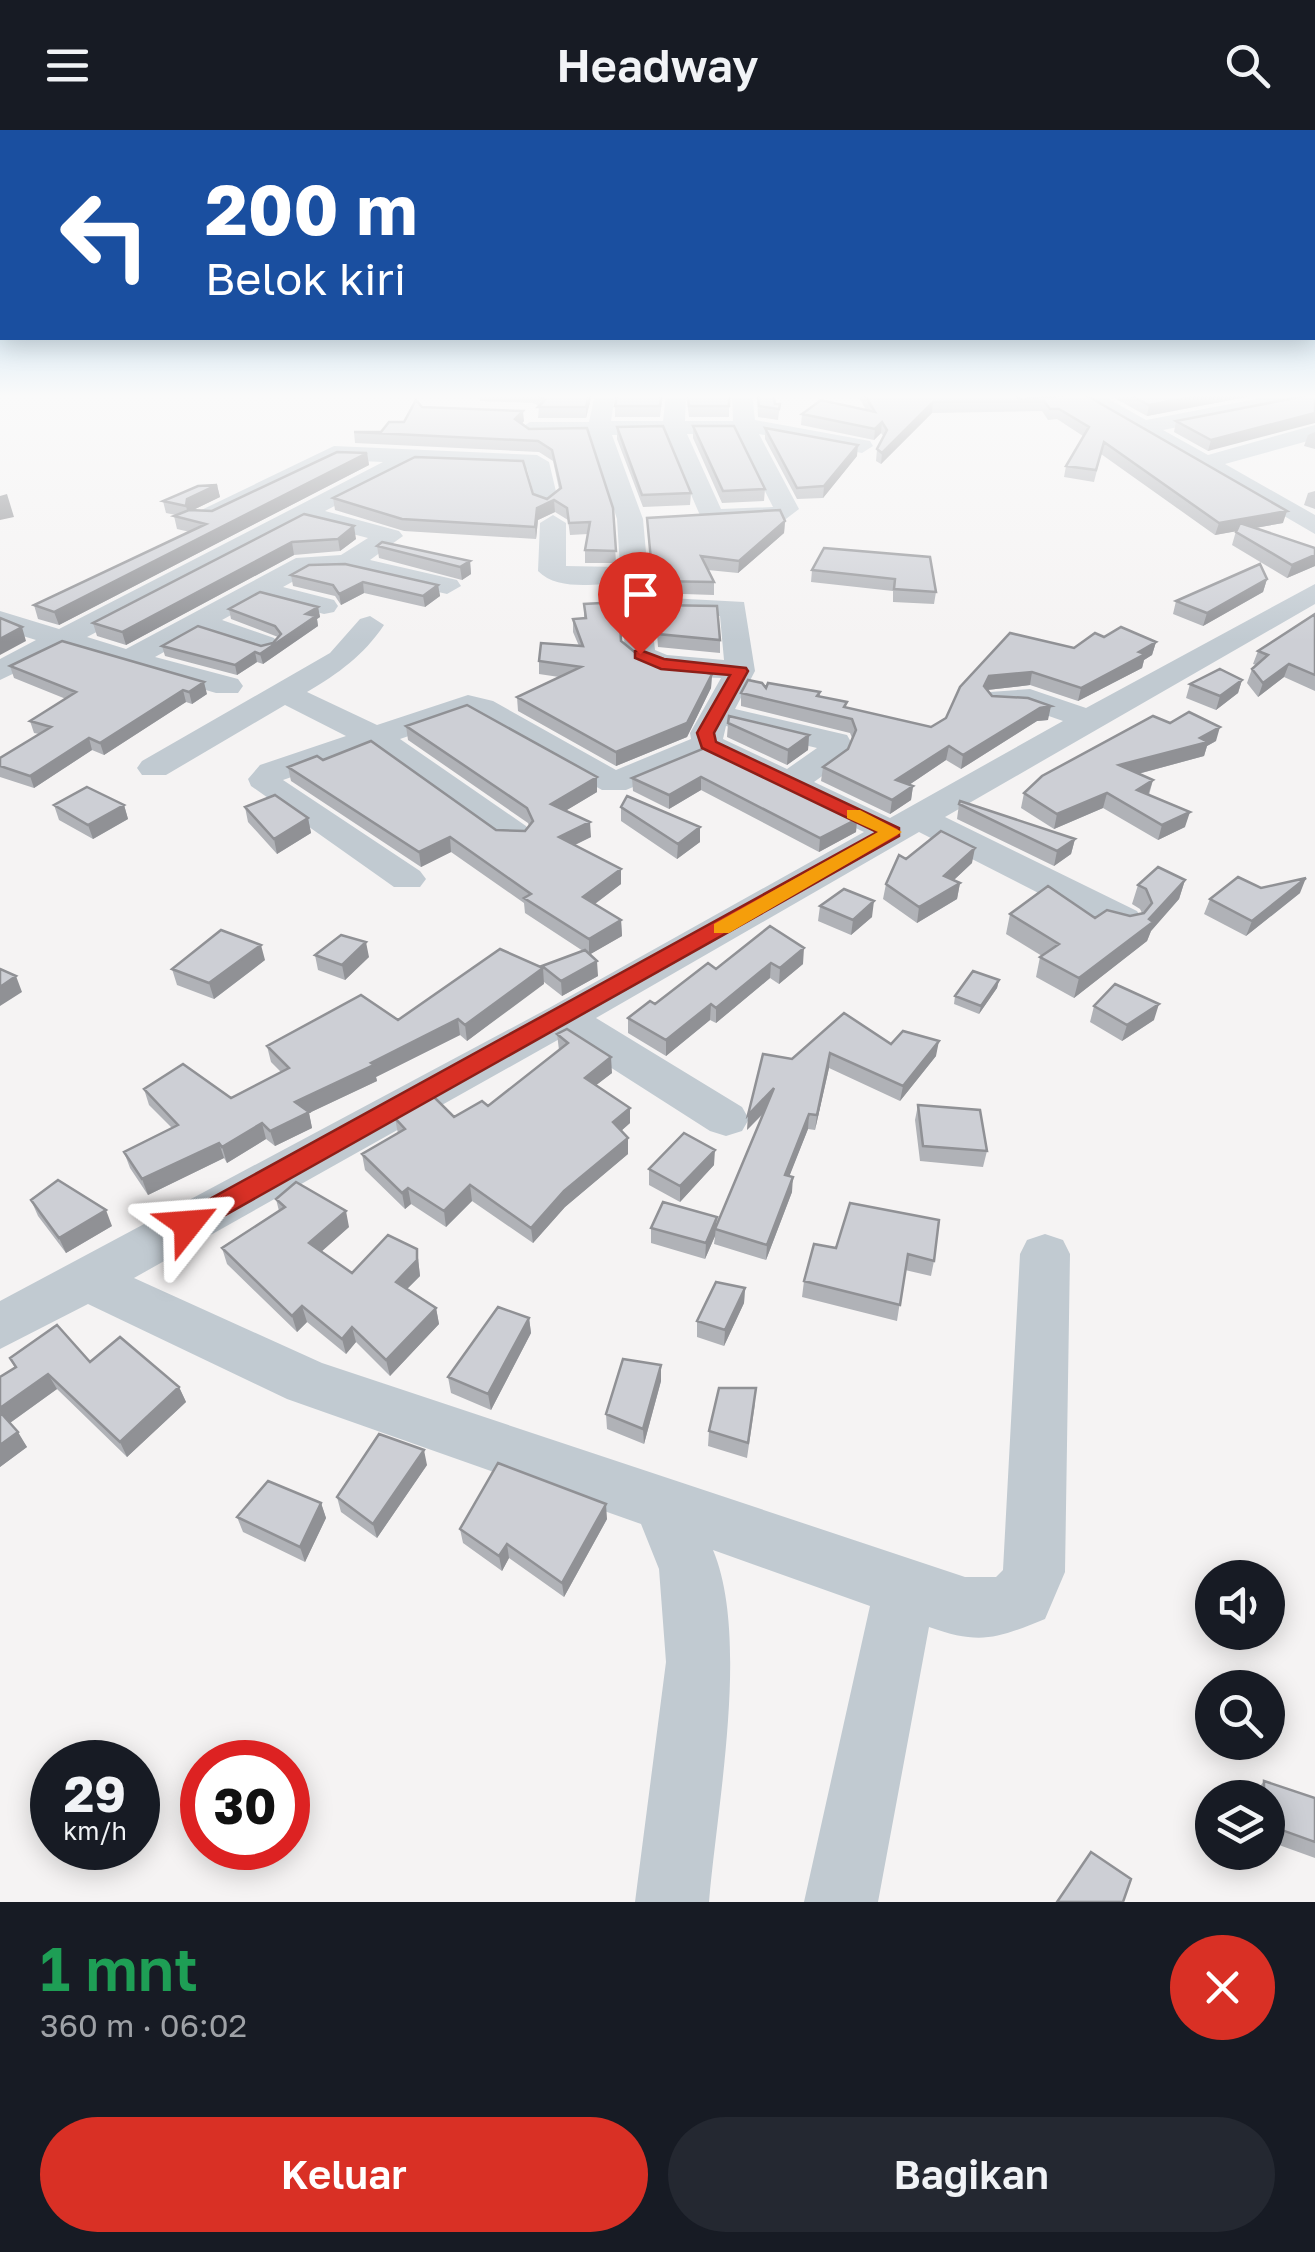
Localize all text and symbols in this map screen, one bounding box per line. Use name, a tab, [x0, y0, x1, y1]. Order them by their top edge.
icon: menu	[40, 38, 95, 93]
text: Headway	[557, 38, 758, 92]
icon: search	[1220, 38, 1275, 93]
text: 200 m	[205, 166, 417, 250]
icon: left	[40, 170, 170, 300]
text: Belok kiri	[205, 251, 406, 305]
pin	[598, 552, 683, 655]
icon: arrive	[613, 567, 668, 622]
position arrow	[136, 1172, 240, 1276]
map controls	[1195, 1560, 1285, 1870]
button: sound	[1195, 1560, 1285, 1650]
button: search	[1195, 1670, 1285, 1760]
speed limit sign: 30	[180, 1740, 310, 1870]
text: 29	[64, 1763, 126, 1823]
button: layers	[1195, 1780, 1285, 1870]
text: km/h	[63, 1815, 127, 1846]
text: 1 mnt	[40, 1932, 198, 2004]
button: close	[1170, 1935, 1275, 2040]
text: 360 m · 06:02	[40, 2006, 247, 2044]
button: Keluar	[40, 2117, 648, 2232]
button: Bagikan	[668, 2117, 1275, 2232]

